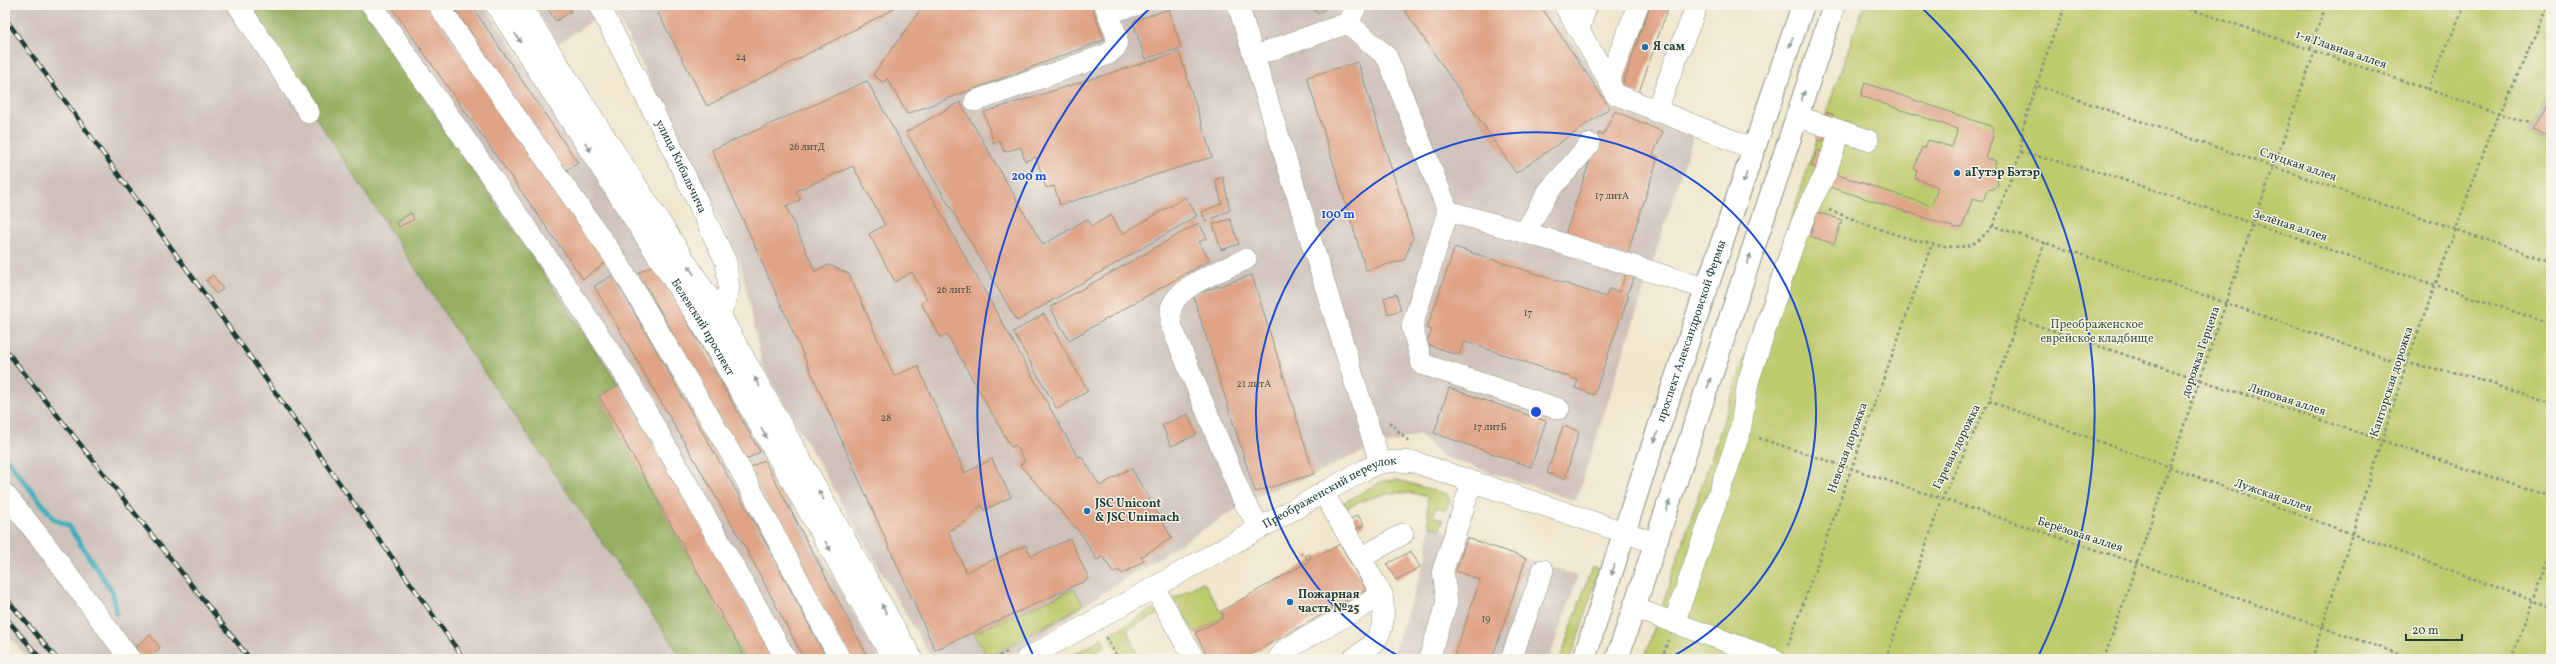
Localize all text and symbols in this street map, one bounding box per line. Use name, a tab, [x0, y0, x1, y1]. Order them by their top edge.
street label: 1-я Главная аллея	[2293, 27, 2389, 73]
one-way arrow	[514, 32, 521, 44]
one-way arrow	[1787, 36, 1793, 48]
place label: Я сам	[1653, 39, 1685, 55]
marker: Я сам	[1640, 42, 1650, 52]
house number: 24	[735, 50, 747, 64]
one-way arrow	[1800, 90, 1806, 102]
street label: улица Кибальчича	[651, 117, 710, 216]
house number: 26 литД	[789, 140, 825, 154]
one-way arrow	[585, 141, 592, 153]
street label: Слуцкая аллея	[2257, 144, 2339, 186]
place label: аГутэр Бэтэр	[1965, 165, 2041, 181]
marker: аГутэр Бэтэр	[1952, 168, 1962, 178]
text: 200 m	[1011, 169, 1047, 185]
one-way arrow	[1742, 173, 1748, 185]
house number: 17 литА	[1595, 189, 1629, 203]
street label: Зелёная аллея	[2251, 206, 2329, 246]
text: 100 m	[1321, 207, 1355, 223]
street label: проспект Александровской Фермы	[1653, 238, 1730, 424]
one-way arrow	[1747, 253, 1753, 265]
one-way arrow	[687, 265, 695, 275]
street label: Белевский проспект	[667, 276, 738, 379]
house number: 26 литЕ	[937, 283, 971, 297]
street label: дорожка Герцена	[2178, 304, 2224, 400]
house number: 17	[1524, 306, 1533, 320]
park label: Преображенское еврейское кладбище	[2040, 317, 2154, 347]
street label: Канторская дорожка	[2367, 325, 2417, 439]
one-way arrow	[754, 376, 761, 388]
one-way arrow	[1706, 376, 1712, 388]
house number: 21 литА	[1237, 377, 1271, 391]
street label: Липовая аллея	[2246, 380, 2328, 420]
street label: Невская дорожка	[1824, 400, 1872, 496]
street label: Гаревая дорожка	[1929, 402, 1985, 492]
centre of rings	[1529, 405, 1543, 419]
house number: 28	[881, 411, 891, 425]
house number: 17 литБ	[1473, 420, 1507, 434]
one-way arrow	[761, 427, 768, 439]
one-way arrow	[1653, 431, 1659, 443]
street label: Преображенский переулок	[1260, 453, 1398, 533]
street label: Лужская аллея	[2232, 475, 2314, 517]
one-way arrow	[817, 489, 824, 501]
place label: JSC Unicont & JSC Unimach	[1094, 496, 1180, 526]
one-way arrow	[1665, 500, 1671, 512]
marker: JSC Unicont & JSC Unimach	[1082, 506, 1092, 516]
street label: Берёзовая аллея	[2035, 514, 2125, 556]
one-way arrow	[825, 540, 832, 552]
one-way arrow	[1610, 565, 1616, 577]
place label: Пожарная часть №25	[1298, 587, 1360, 617]
marker: Пожарная часть №25	[1285, 597, 1295, 607]
one-way arrow	[881, 603, 888, 615]
house number: 19	[1481, 612, 1491, 626]
scale bar	[2406, 616, 2462, 642]
text: 20 m	[2412, 623, 2439, 639]

